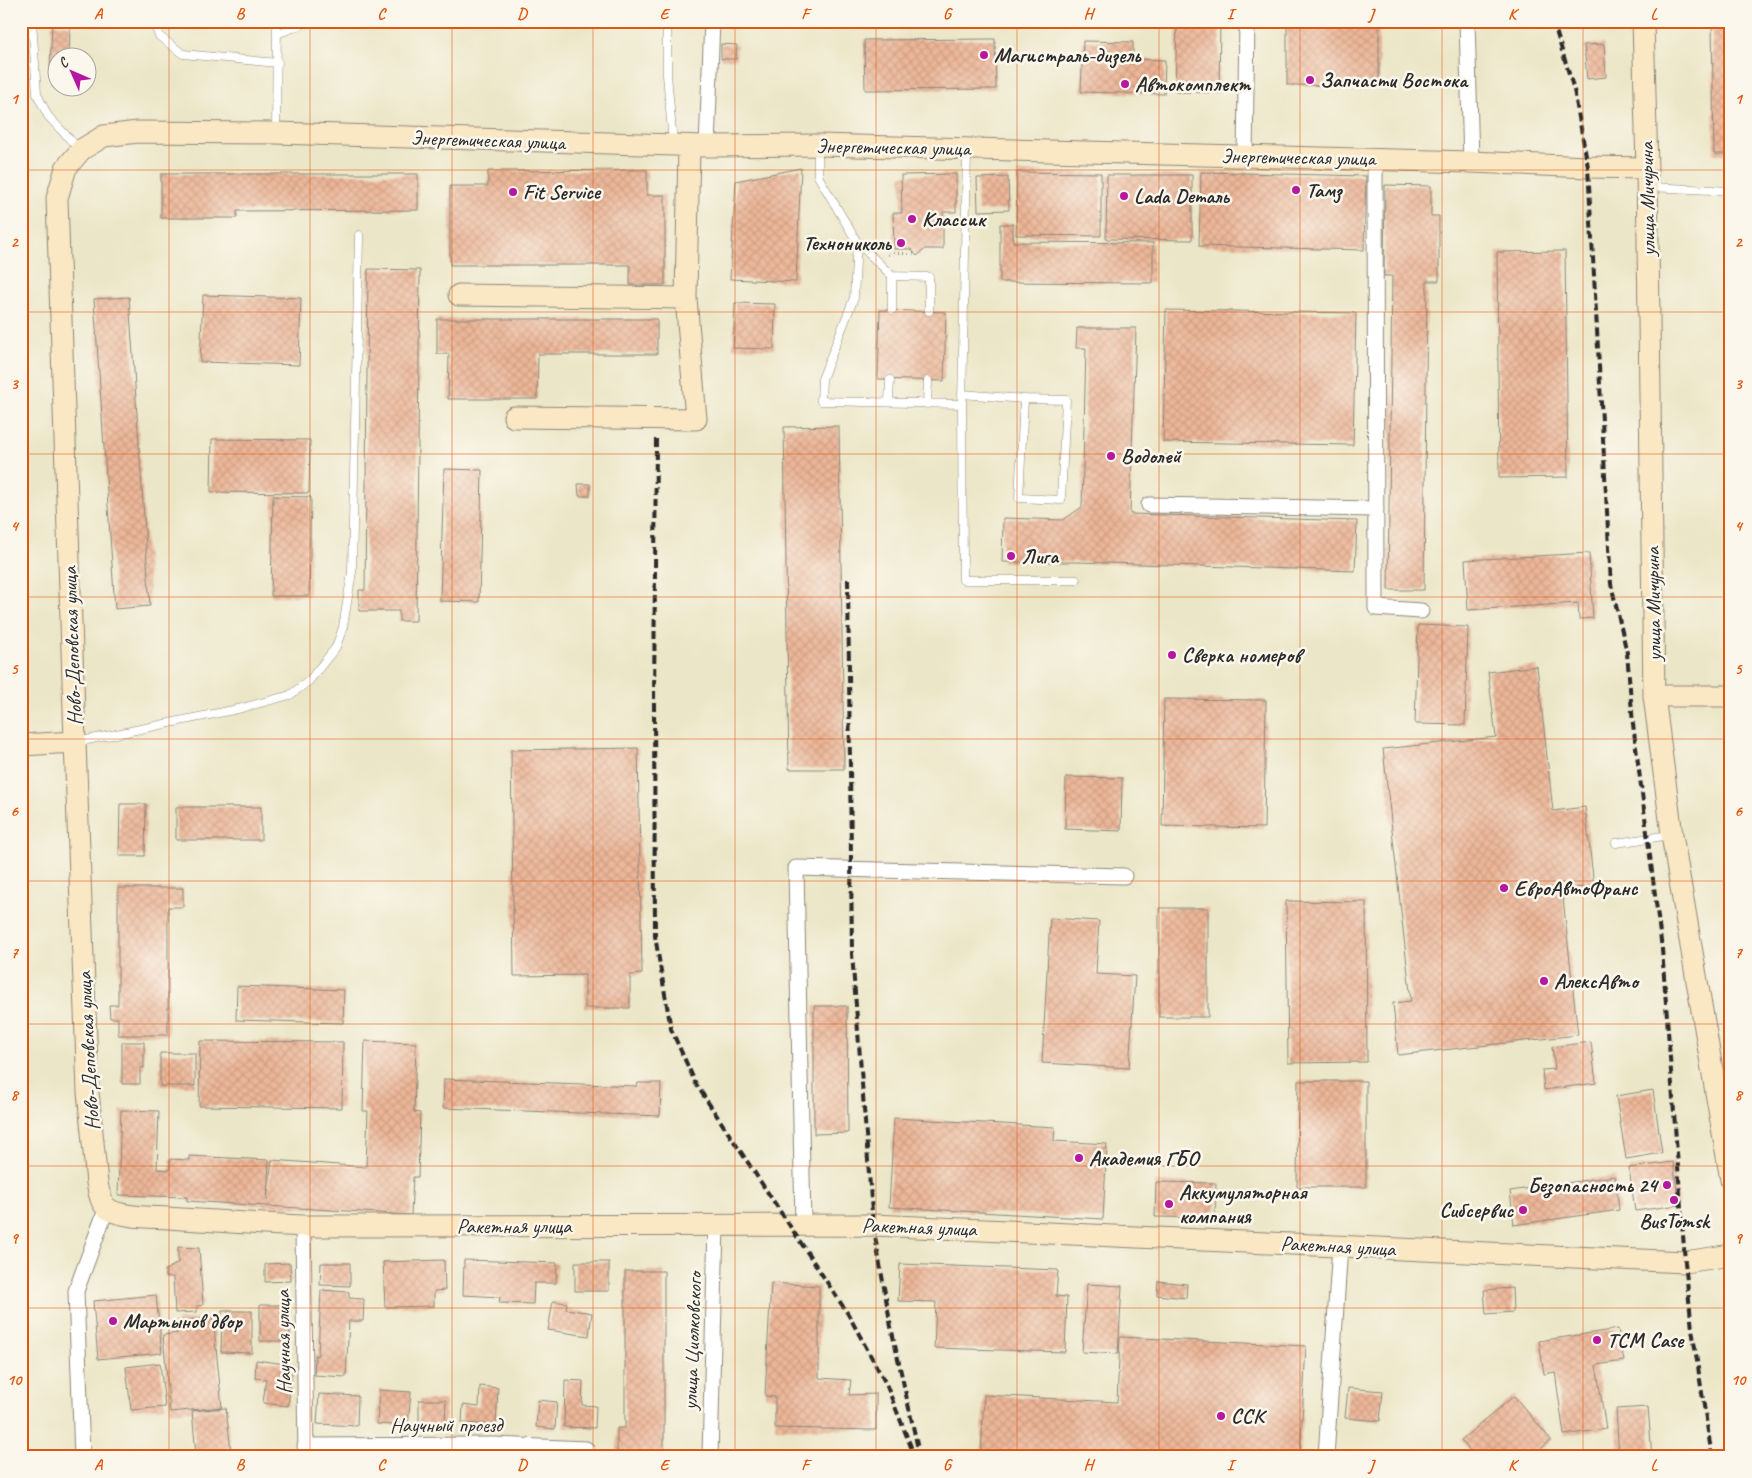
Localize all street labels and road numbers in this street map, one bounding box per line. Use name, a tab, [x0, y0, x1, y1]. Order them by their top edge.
street label: Энергетическая улица	[410, 124, 568, 156]
street label: Энергетическая улица	[816, 133, 973, 161]
street label: улица Мичурина	[1633, 140, 1661, 258]
street label: Энергетическая улица	[1221, 143, 1378, 171]
street label: улица Мичурина	[1639, 545, 1667, 663]
street label: Ново-Деповская улица	[56, 564, 88, 726]
street label: Ново-Деповская улица	[71, 969, 105, 1131]
street label: Ракетная улица	[861, 1212, 979, 1242]
street label: Ракетная улица	[457, 1213, 573, 1239]
street label: Ракетная улица	[1280, 1230, 1398, 1262]
street label: улица Циолковского	[677, 1269, 707, 1412]
street label: Научная улица	[269, 1288, 297, 1394]
street label: Научный проезд	[390, 1412, 505, 1438]

